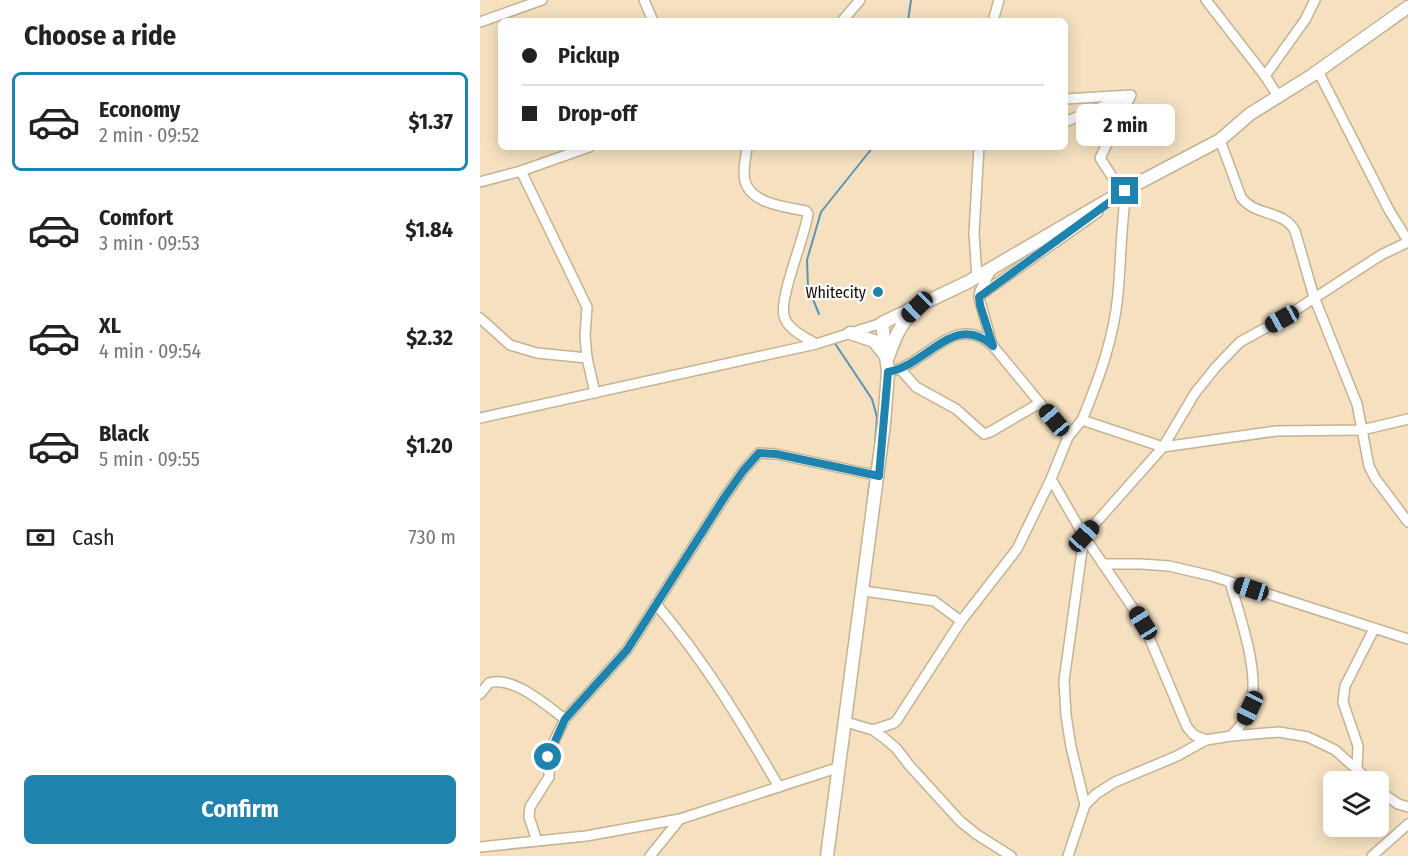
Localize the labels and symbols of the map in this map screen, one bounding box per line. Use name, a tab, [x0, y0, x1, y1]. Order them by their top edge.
callout: 2 min	[1076, 104, 1174, 146]
route end	[1111, 177, 1138, 204]
place label: Whitecity	[805, 283, 867, 302]
marker: Whitecity	[871, 285, 885, 299]
car	[898, 288, 936, 326]
car	[1262, 302, 1302, 336]
car	[1036, 400, 1072, 440]
car	[1065, 517, 1103, 555]
car	[1231, 575, 1271, 603]
car	[1126, 603, 1160, 643]
car	[1234, 688, 1266, 728]
route start	[534, 743, 561, 770]

